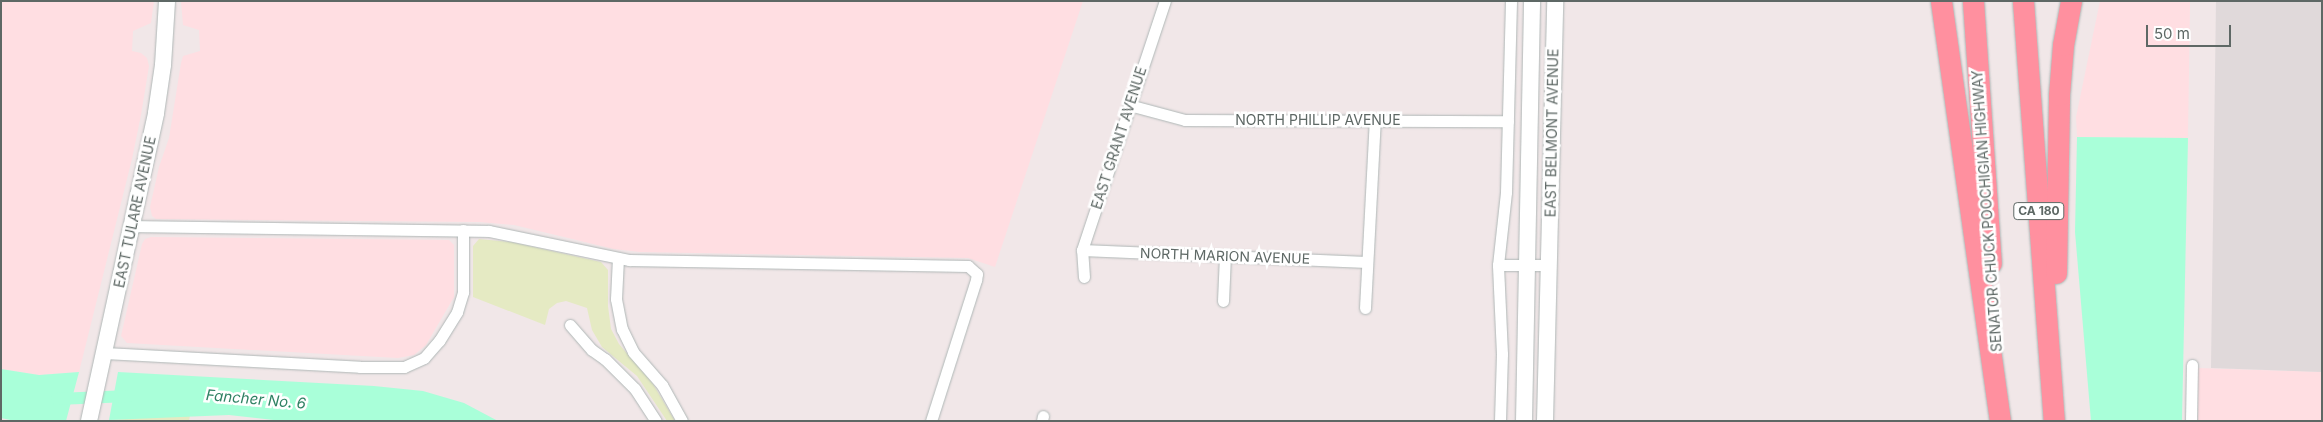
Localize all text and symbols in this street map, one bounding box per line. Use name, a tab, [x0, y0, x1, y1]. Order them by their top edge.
scale bar	[2148, 15, 2233, 47]
text: 50 m	[2154, 24, 2190, 43]
street label: EAST BELMONT AVENUE	[1542, 49, 1562, 217]
street label: EAST GRANT AVENUE	[1088, 65, 1150, 211]
street label: SENATOR CHUCK POOCHIGIAN HIGHWAY	[1969, 69, 2005, 353]
street label: NORTH PHILLIP AVENUE	[1235, 112, 1401, 128]
street label: EAST TULARE AVENUE	[111, 135, 159, 289]
road number: CA 180	[2013, 202, 2065, 220]
street label: NORTH MARION AVENUE	[1140, 245, 1310, 267]
water label: Fancher No. 6	[205, 386, 307, 412]

